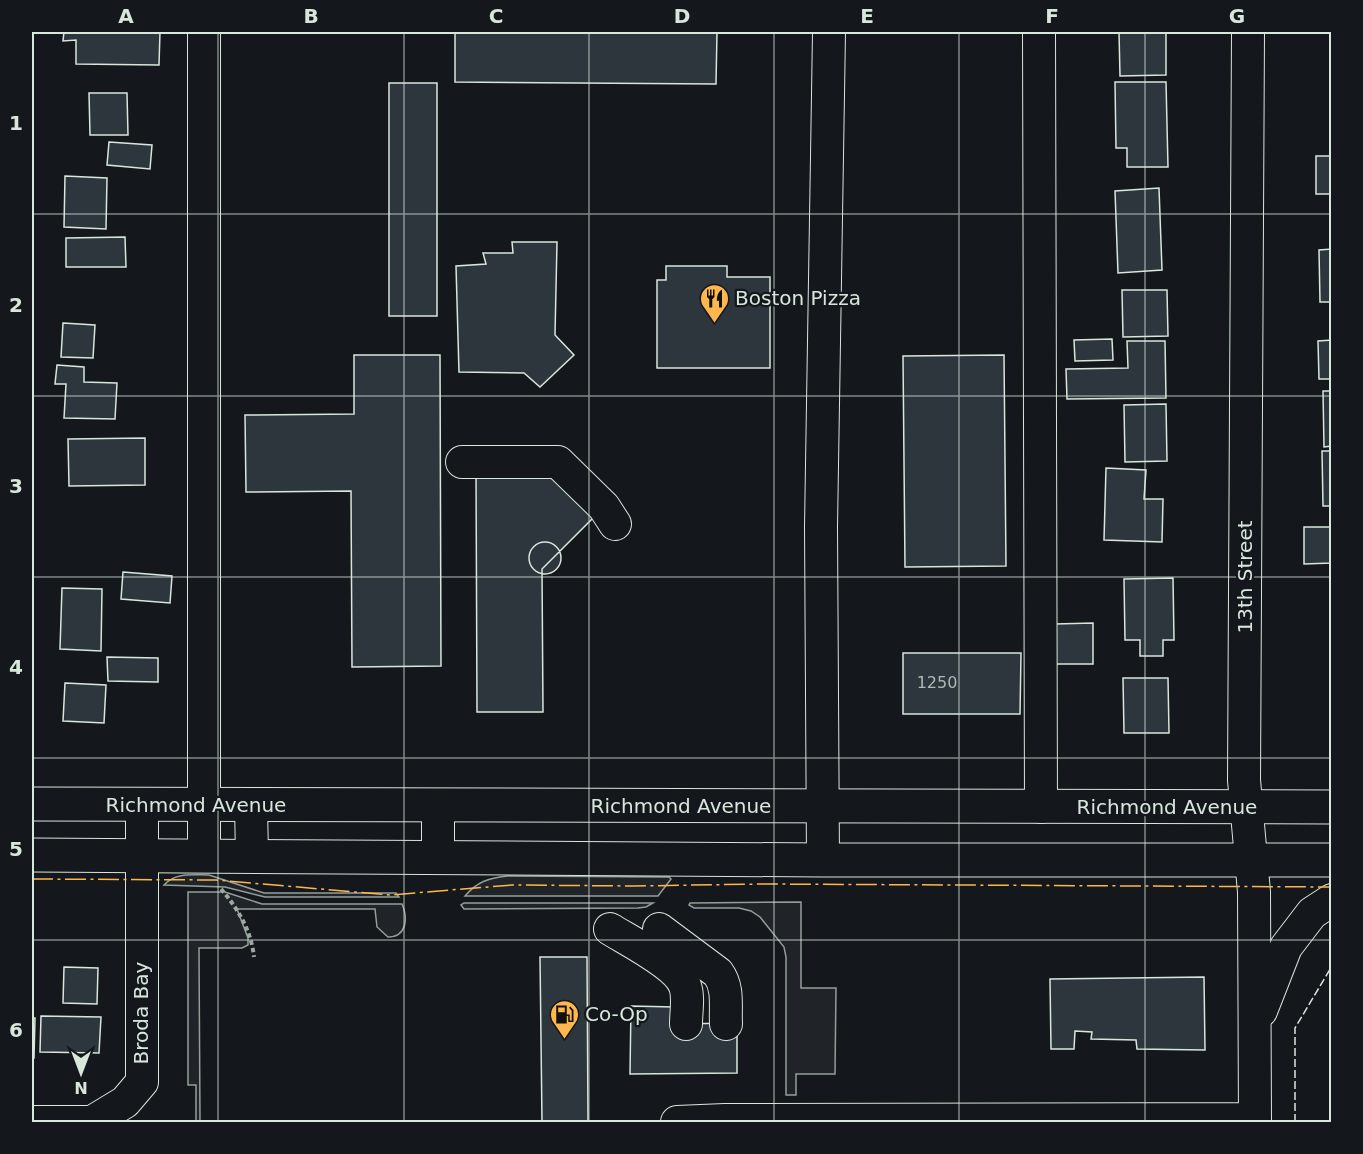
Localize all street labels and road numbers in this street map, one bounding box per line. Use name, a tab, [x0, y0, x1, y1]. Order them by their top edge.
street label: 13th Street	[1233, 520, 1257, 634]
street label: Richmond Avenue	[106, 793, 286, 817]
street label: Richmond Avenue	[591, 794, 771, 818]
street label: Richmond Avenue	[1077, 795, 1257, 819]
street label: Broda Bay	[129, 961, 153, 1064]

